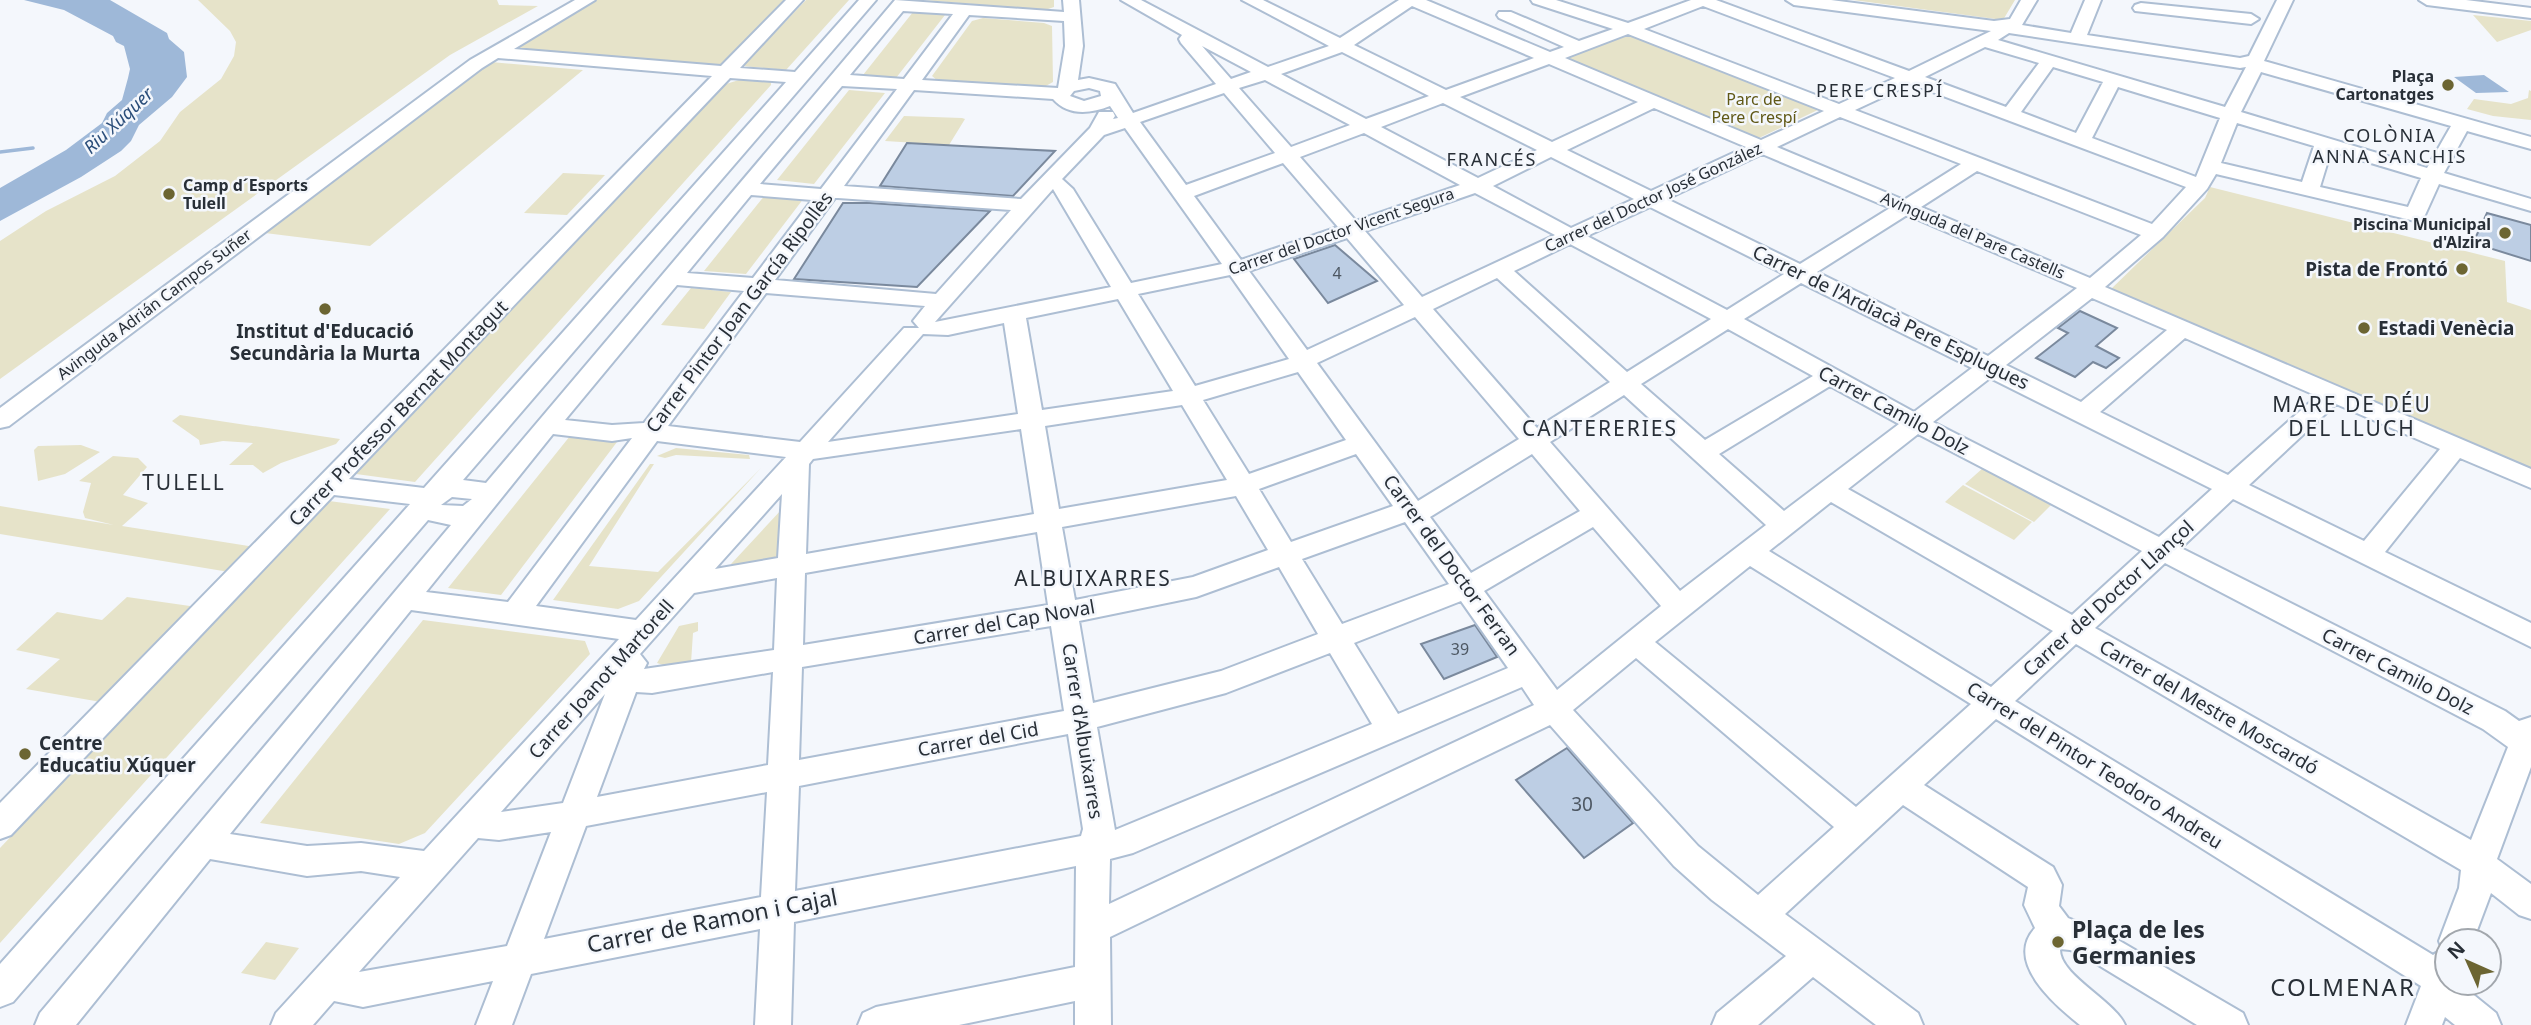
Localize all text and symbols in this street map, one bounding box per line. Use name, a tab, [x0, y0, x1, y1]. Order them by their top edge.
place label: Plaça Cartonatges	[2335, 65, 2434, 105]
marker: Plaça Cartonatges	[2440, 77, 2456, 93]
district label: PERE CRESPÍ	[1816, 78, 1944, 102]
water label: Riu Xúquer	[78, 81, 159, 158]
park label: Parc de Pere Crespí	[1711, 88, 1797, 128]
district label: COLÒNIA ANNA SANCHIS	[2313, 123, 2467, 168]
street label: Carrer del Doctor José González	[1541, 137, 1765, 257]
district label: FRANCÉS	[1447, 147, 1538, 171]
place label: Camp d´Esports Tulell	[183, 174, 308, 214]
street label: Carrer del Doctor Vicent Segura	[1225, 182, 1457, 280]
marker: Camp d´Esports Tulell	[161, 186, 177, 202]
street label: Carrer Pintor Joan García Ripollès	[640, 186, 838, 438]
street label: Avinguda del Pare Castells	[1878, 186, 2068, 284]
place label: Piscina Municipal d'Alzira	[2353, 213, 2491, 253]
street label: Avinguda Adrián Campos Suñer	[52, 223, 256, 385]
marker: Piscina Municipal d'Alzira	[2497, 225, 2513, 241]
street label: Carrer de l'Ardiacà Pere Esplugues	[1748, 239, 2034, 395]
place label: Pista de Frontó	[2305, 256, 2448, 282]
marker: Pista de Frontó	[2454, 261, 2470, 277]
house number: 4	[1332, 262, 1342, 284]
street label: Carrer Professor Bernat Montagut	[283, 294, 513, 532]
marker: Institut d'Educació Secundària la Murta	[317, 301, 333, 317]
place label: Estadi Venècia	[2378, 315, 2514, 341]
place label: Institut d'Educació Secundària la Murta	[230, 318, 420, 366]
marker: Estadi Venècia	[2356, 320, 2372, 336]
street label: Carrer Camilo Dolz	[1814, 359, 1974, 461]
district label: MARE DE DÉU DEL LLUCH	[2272, 390, 2432, 442]
district label: CANTERERIES	[1522, 414, 1678, 442]
district label: TULELL	[142, 468, 226, 496]
street label: Carrer del Doctor Ferran	[1378, 469, 1526, 661]
street label: Carrer del Doctor Llançol	[2017, 514, 2199, 682]
district label: ALBUIXARRES	[1014, 564, 1172, 592]
street label: Carrer del Cap Noval	[911, 593, 1097, 651]
street label: Carrer Joanot Martorell	[522, 594, 680, 764]
street label: Carrer Camilo Dolz	[2318, 621, 2479, 721]
street label: Carrer del Mestre Moscardó	[2095, 633, 2323, 781]
house number: 39	[1451, 638, 1469, 660]
street label: Carrer d'Albuixarres	[1056, 641, 1110, 821]
street label: Carrer del Pintor Teodoro Andreu	[1962, 675, 2228, 855]
street label: Carrer del Cid	[916, 716, 1040, 762]
place label: Centre Educatiu Xúquer	[39, 730, 196, 778]
marker: Centre Educatiu Xúquer	[17, 746, 33, 762]
house number: 30	[1571, 791, 1593, 817]
street label: Carrer de Ramon i Cajal	[584, 880, 840, 960]
place label: Plaça de les Germanies	[2072, 913, 2205, 971]
north arrow	[2433, 927, 2503, 997]
marker: Plaça de les Germanies	[2050, 934, 2066, 950]
text: N	[2441, 935, 2471, 965]
district label: COLMENAR	[2270, 970, 2416, 1003]

